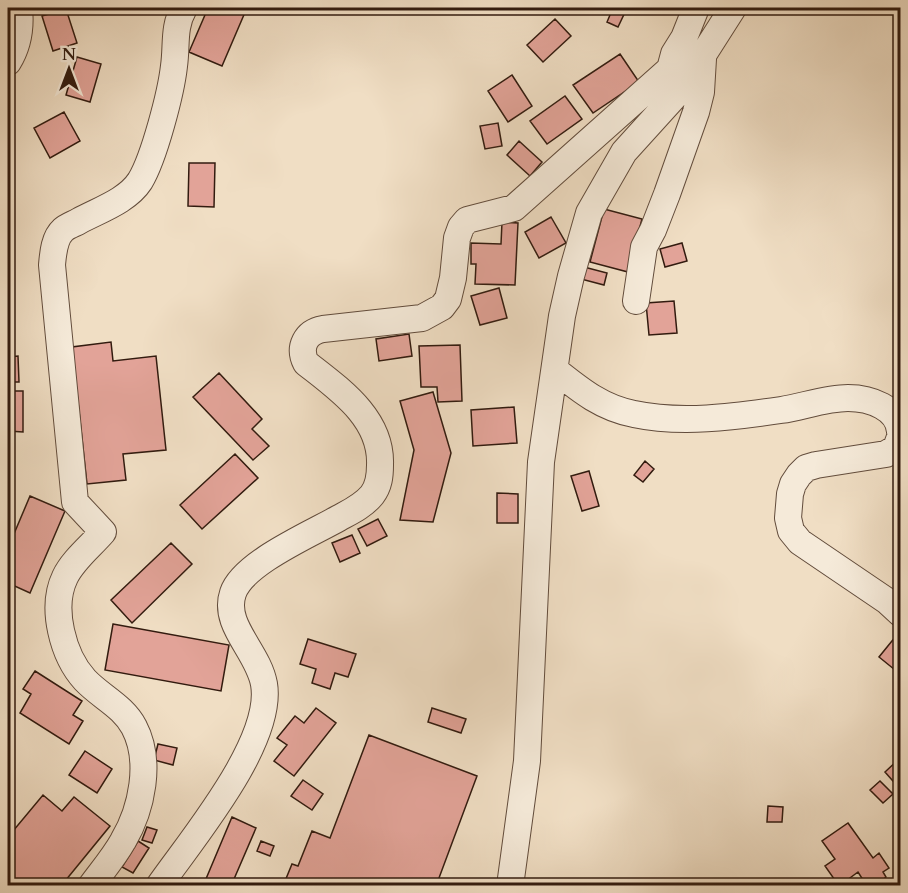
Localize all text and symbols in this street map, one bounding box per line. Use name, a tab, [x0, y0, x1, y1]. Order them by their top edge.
north arrow	[39, 39, 99, 99]
text: N	[62, 44, 76, 66]

